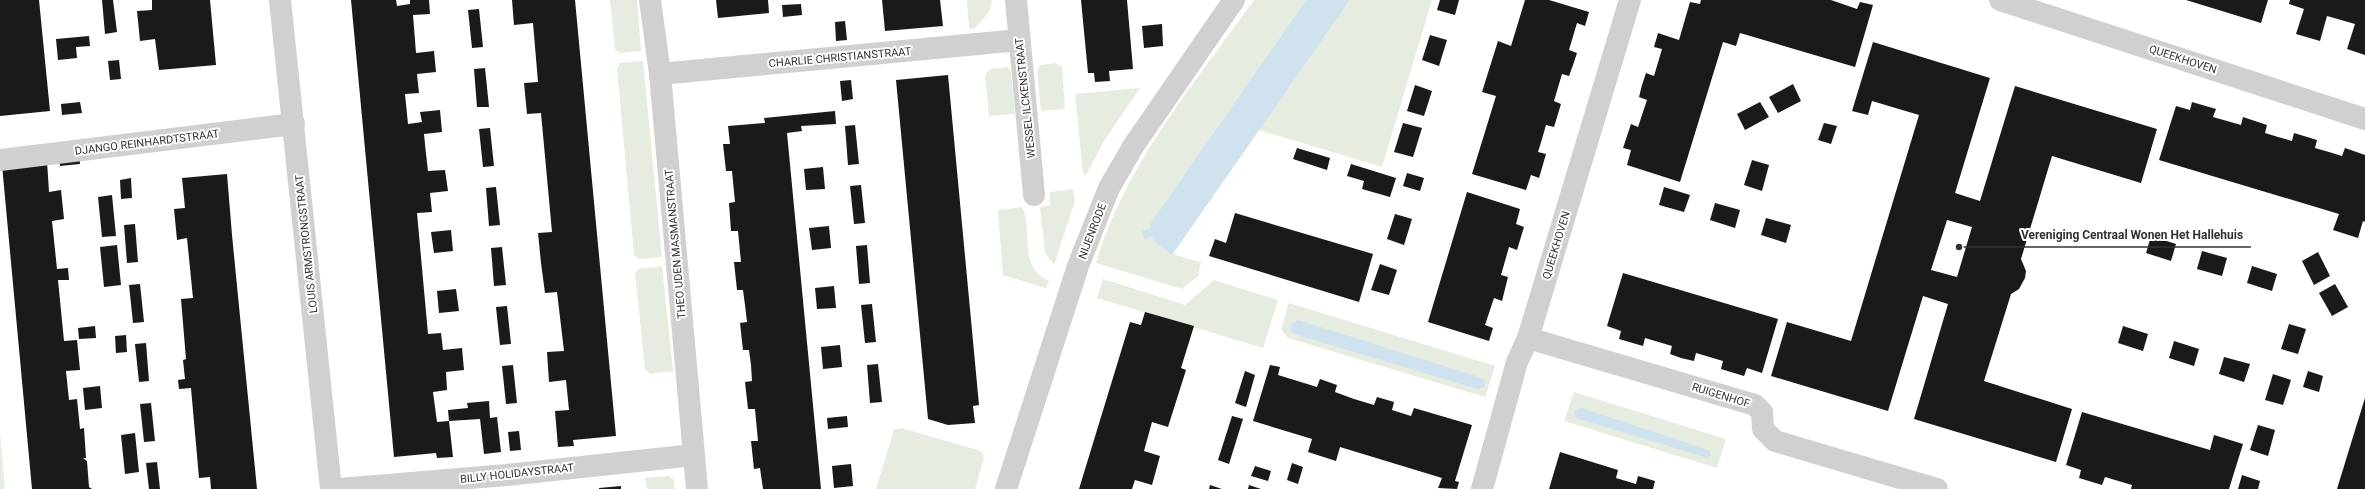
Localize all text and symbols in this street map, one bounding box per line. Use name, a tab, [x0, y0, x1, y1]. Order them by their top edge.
street label: WESSEL ILCKENSTRAAT	[1013, 37, 1038, 159]
street label: QUEEKHOVEN	[2147, 42, 2218, 77]
street label: CHARLIE CHRISTIANSTRAAT	[768, 45, 912, 70]
street label: DJANGO REINHARDTSTRAAT	[74, 127, 220, 158]
street label: THEO UDEN MASMANSTRAAT	[662, 168, 689, 319]
street label: LOUIS ARMSTRONGSTRAAT	[293, 174, 320, 314]
street label: NIJENRODE	[1076, 201, 1109, 261]
street label: QUEEKHOVEN	[1540, 210, 1573, 281]
callout: Vereniging Centraal Wonen Het Hallehuis	[2013, 223, 2251, 247]
text: Vereniging Centraal Wonen Het Hallehuis	[2021, 228, 2243, 242]
street label: RUIGENHOF	[1690, 380, 1751, 410]
street label: BILLY HOLIDAYSTRAAT	[459, 461, 575, 486]

